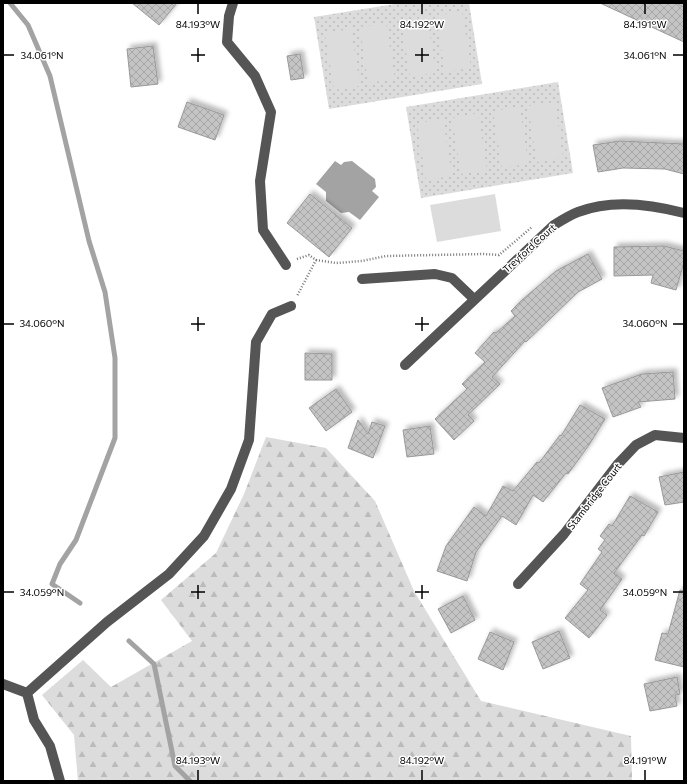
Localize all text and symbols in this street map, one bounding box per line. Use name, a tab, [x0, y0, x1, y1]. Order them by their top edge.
text: 84.193°W	[176, 18, 220, 30]
text: 84.192°W	[400, 18, 444, 30]
text: 84.191°W	[623, 18, 667, 30]
text: 34.061°N	[20, 49, 64, 61]
text: 34.061°N	[623, 49, 667, 61]
street label: Treyford Court	[500, 221, 558, 275]
text: 34.060°N	[19, 317, 65, 329]
text: 34.060°N	[622, 317, 668, 329]
street label: Stambridge Court	[564, 460, 624, 532]
text: 34.059°N	[20, 586, 64, 598]
text: 34.059°N	[623, 586, 667, 598]
text: 84.193°W	[176, 754, 220, 766]
text: 84.192°W	[400, 754, 444, 766]
text: 84.191°W	[623, 754, 667, 766]

